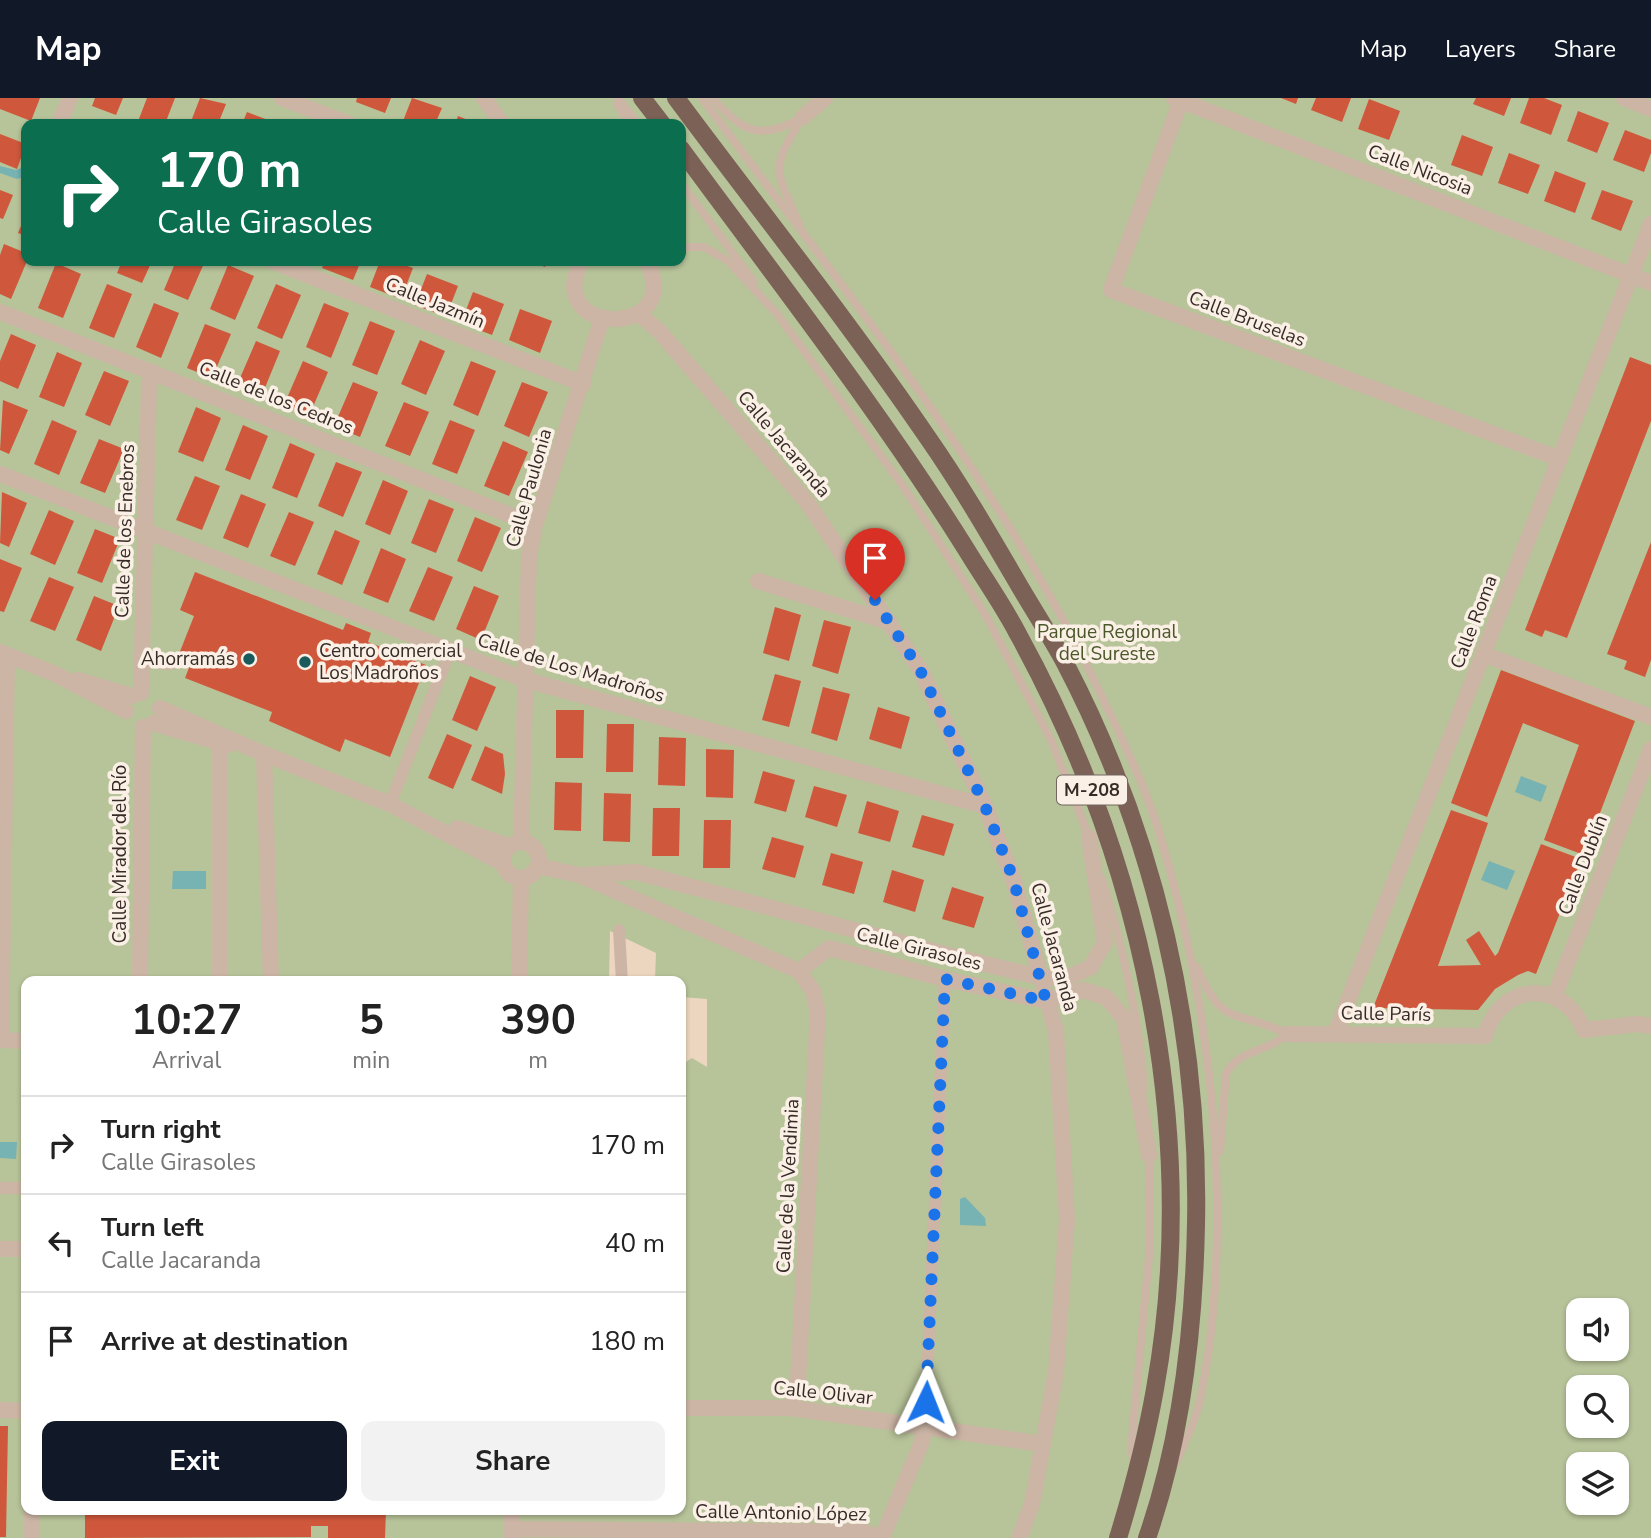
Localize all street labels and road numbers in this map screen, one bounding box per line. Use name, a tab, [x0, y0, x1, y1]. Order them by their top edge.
street label: Calle Nicosia	[1364, 138, 1476, 202]
street label: Calle Jazmín	[381, 271, 489, 335]
street label: Calle Bruselas	[1185, 285, 1309, 353]
street label: Calle de los Cedros	[195, 355, 357, 441]
street label: Calle Jacaranda	[731, 385, 837, 503]
street label: Calle Paulonia	[500, 426, 558, 550]
street label: Calle de los Enebros	[109, 443, 141, 619]
street label: Calle Roma	[1444, 572, 1504, 672]
street label: Calle de Los Madroños	[474, 627, 668, 709]
street label: Calle Mirador del Río	[107, 765, 133, 943]
road number: M-208	[1057, 776, 1127, 804]
street label: Calle Dublín	[1552, 811, 1614, 919]
street label: Calle Jacaranda	[1024, 880, 1084, 1014]
street label: Calle Girasoles	[854, 921, 984, 977]
street label: Calle París	[1340, 1000, 1432, 1028]
street label: Calle de la Vendimia	[770, 1098, 806, 1274]
street label: Calle Olivar	[772, 1375, 874, 1411]
street label: Calle Antonio López	[695, 1499, 867, 1528]

